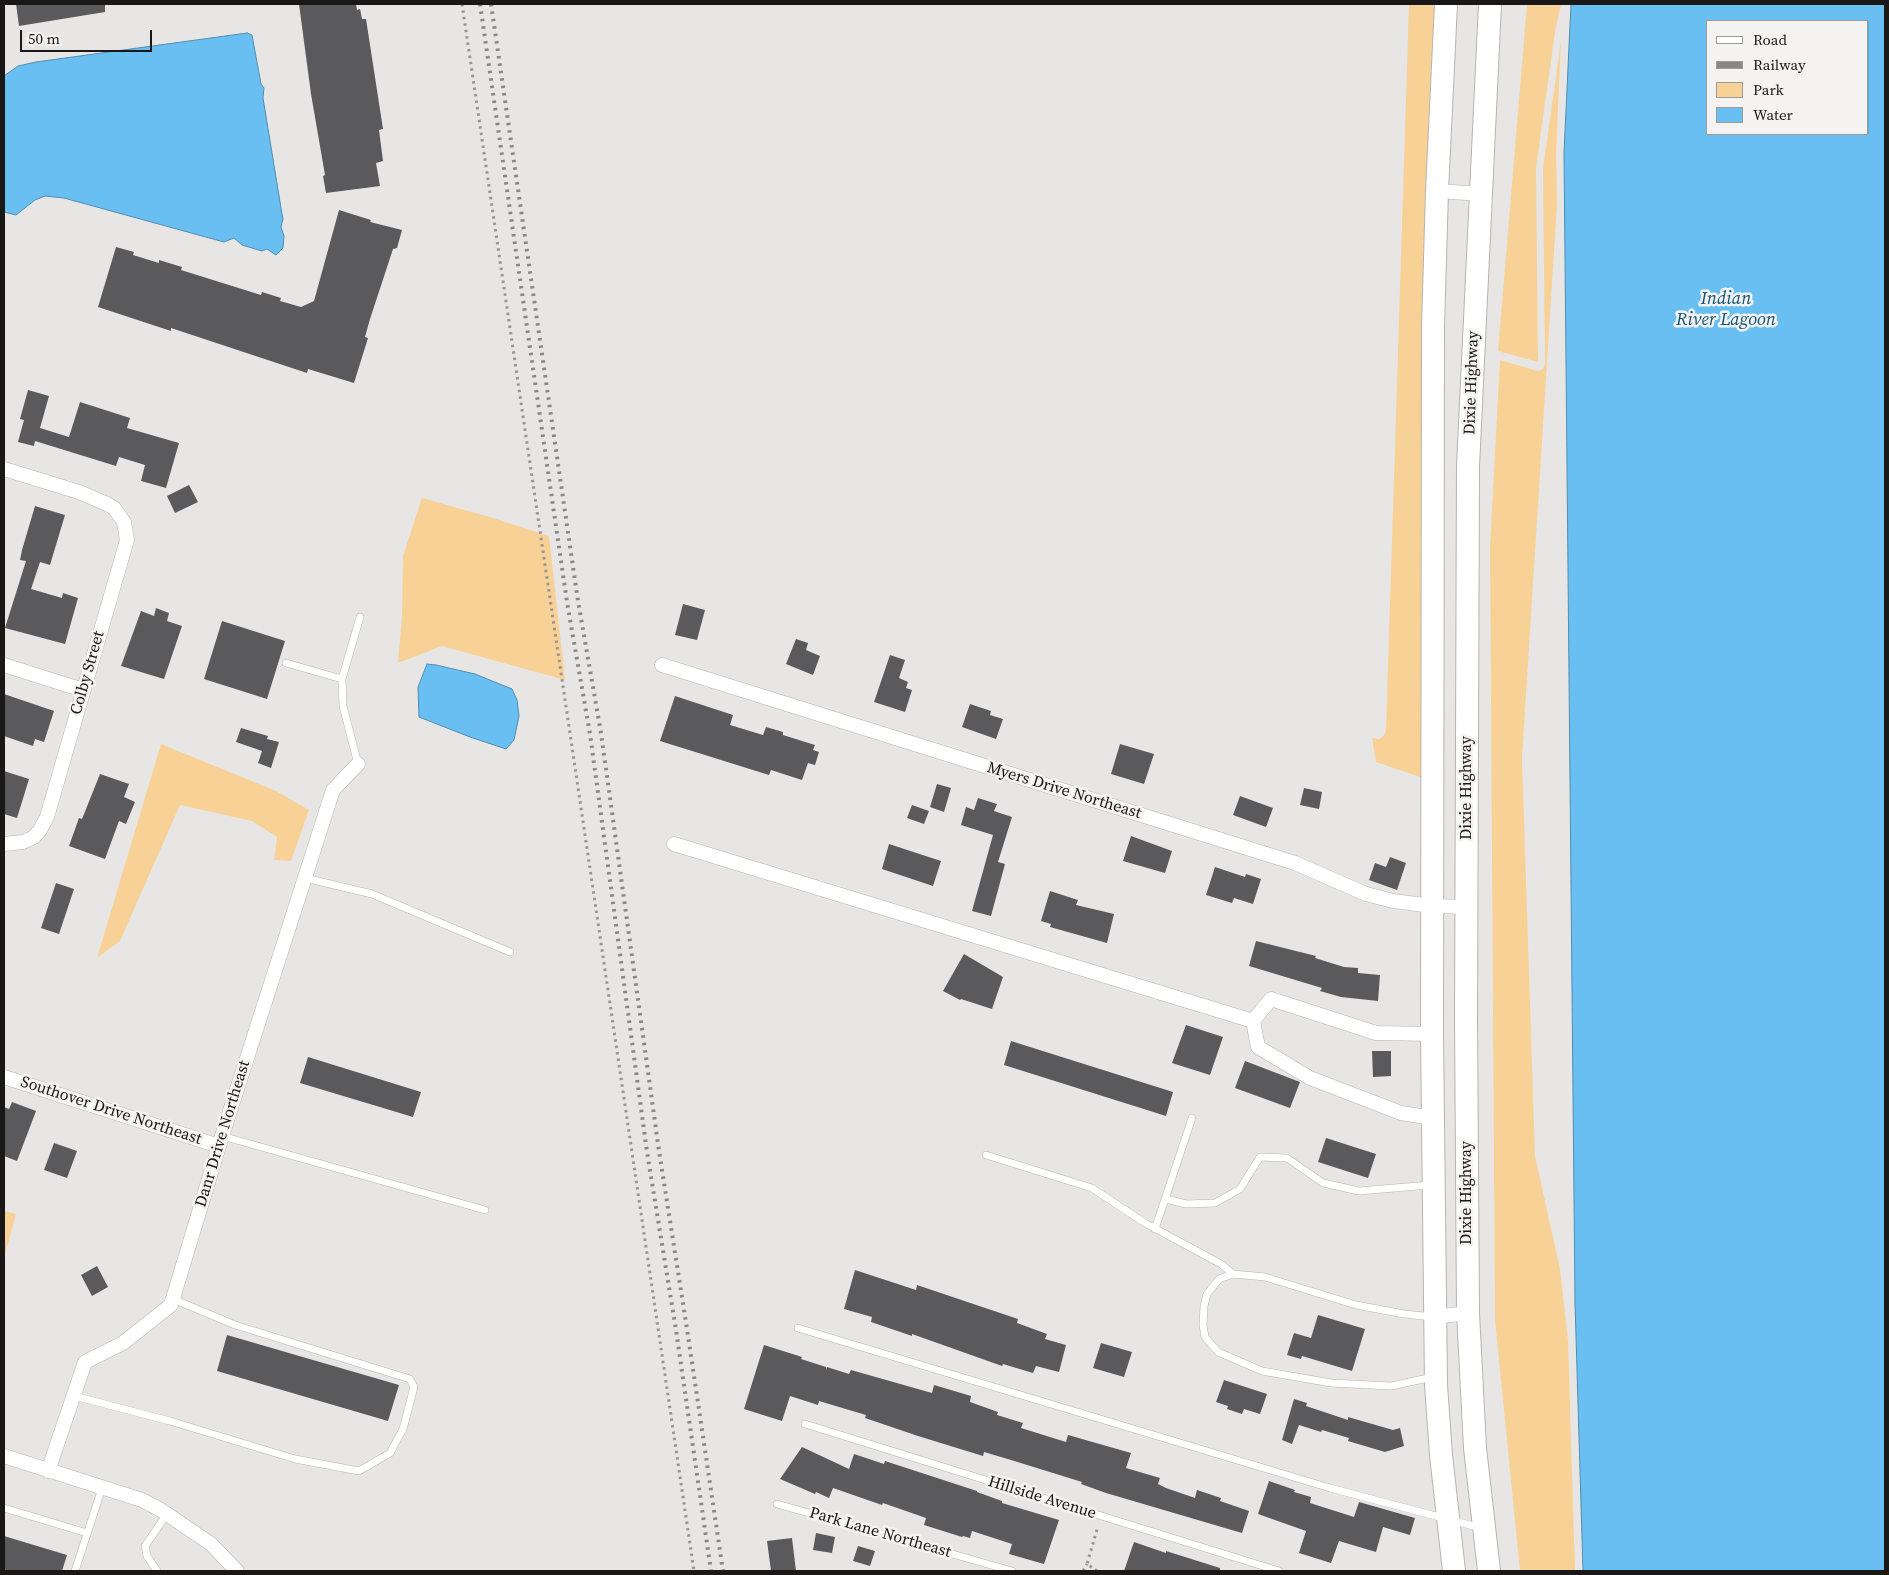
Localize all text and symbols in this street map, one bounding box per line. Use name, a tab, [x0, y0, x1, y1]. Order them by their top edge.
scale bar	[22, 20, 155, 52]
legend	[1706, 20, 1869, 135]
text: 50 m	[28, 28, 60, 49]
text: Road	[1753, 29, 1787, 50]
text: Railway	[1753, 54, 1806, 75]
text: Park	[1753, 79, 1784, 100]
text: Water	[1753, 104, 1793, 125]
water label: Indian River Lagoon	[1676, 288, 1776, 330]
street label: Dixie Highway	[1461, 331, 1483, 435]
street label: Colby Street	[67, 629, 109, 717]
street label: Dixie Highway	[1457, 736, 1477, 840]
street label: Myers Drive Northeast	[985, 758, 1143, 824]
street label: Danr Drive Northeast	[192, 1058, 254, 1210]
street label: Southover Drive Northeast	[18, 1073, 204, 1149]
street label: Dixie Highway	[1457, 1141, 1477, 1245]
street label: Hillside Avenue	[986, 1472, 1098, 1524]
street label: Park Lane Northeast	[807, 1504, 953, 1562]

